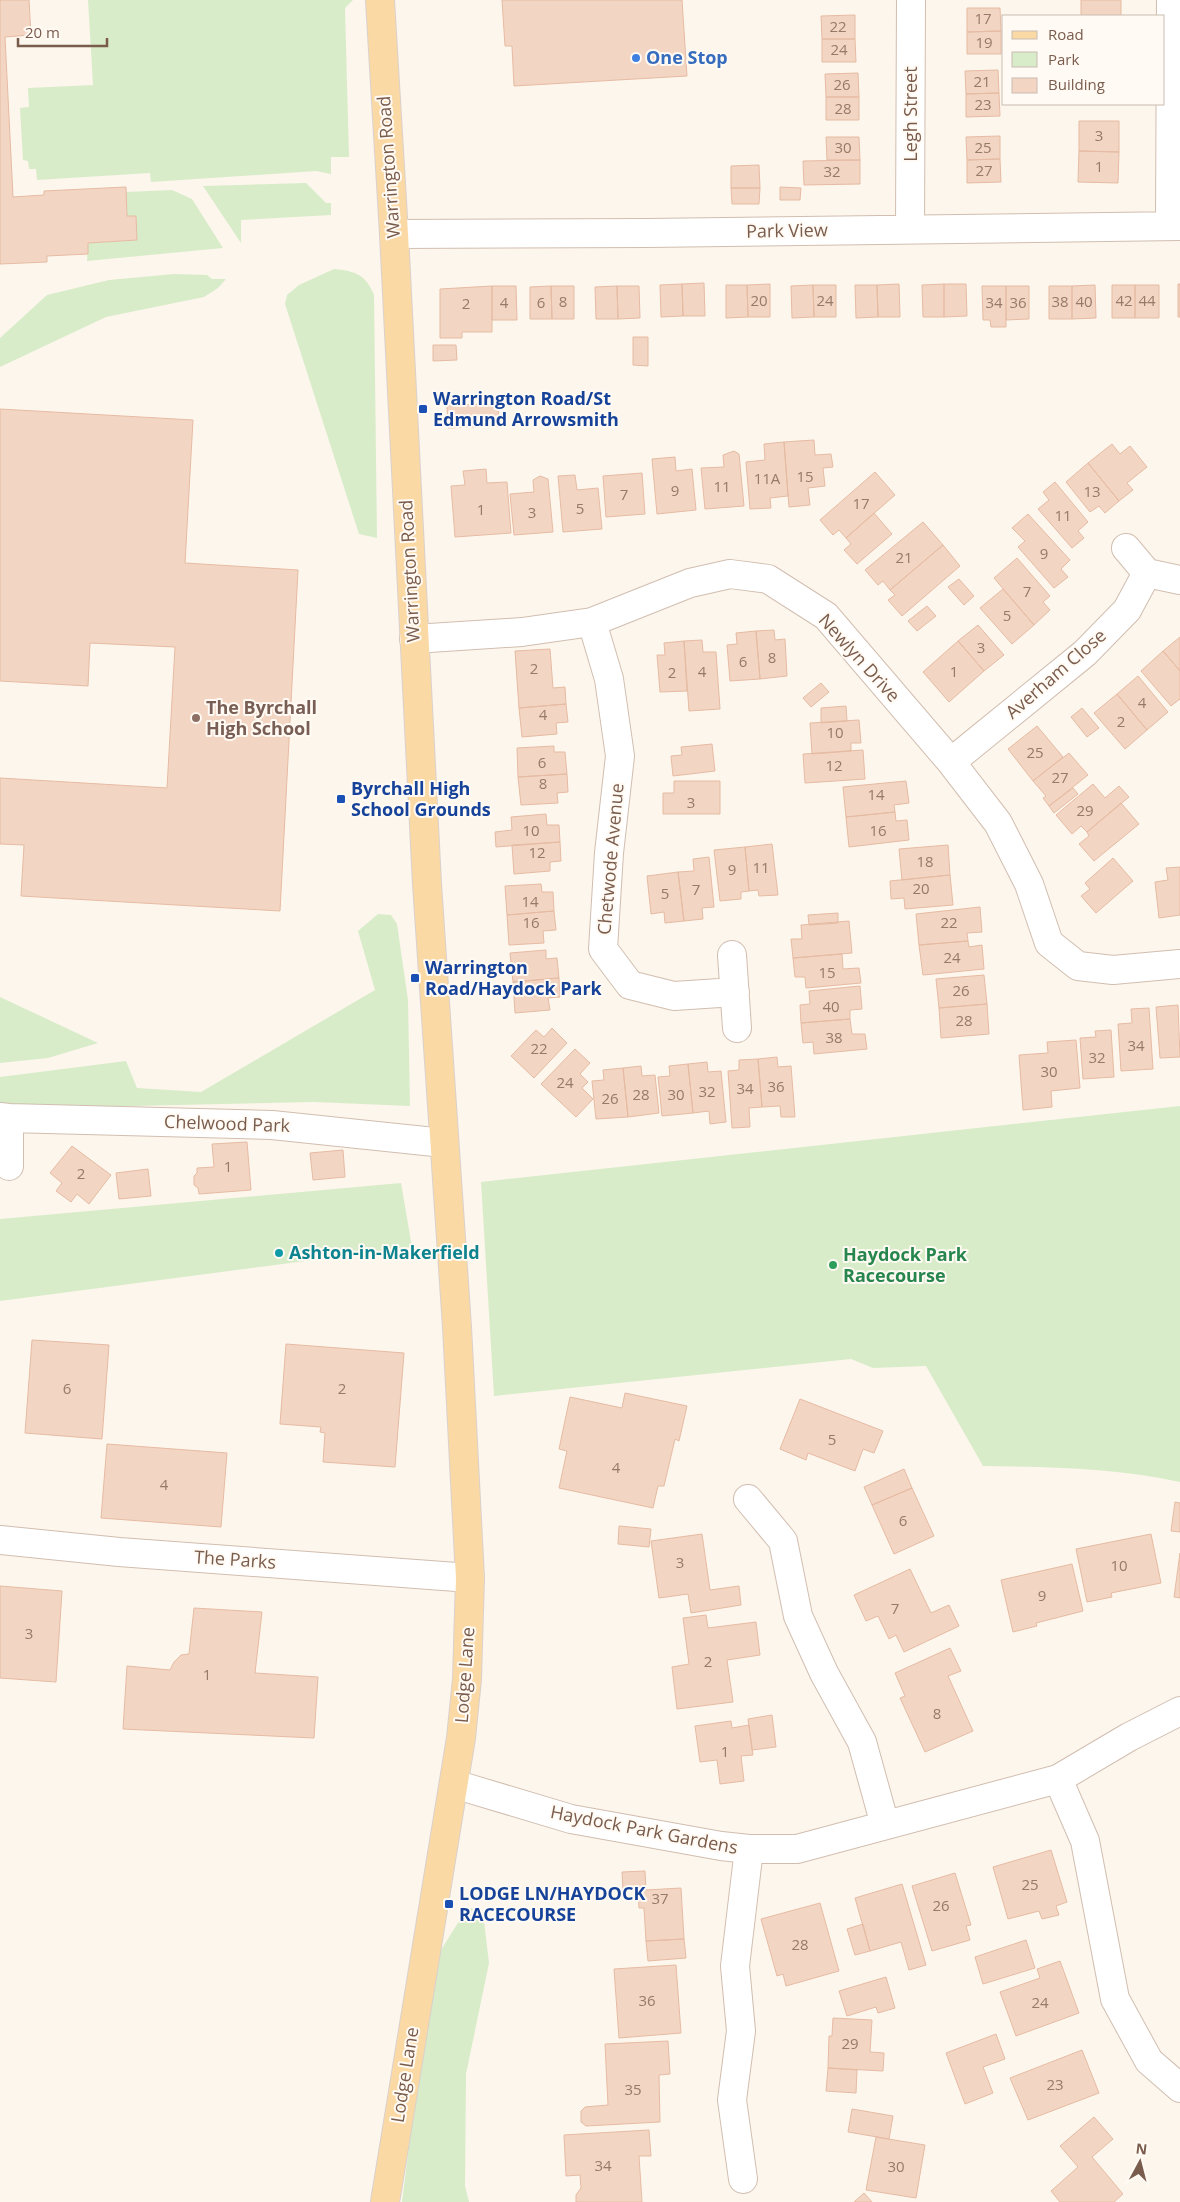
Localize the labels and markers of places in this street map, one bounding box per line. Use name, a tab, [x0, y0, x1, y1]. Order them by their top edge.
place label: One Stop	[646, 45, 728, 69]
marker: One Stop	[630, 52, 642, 64]
place label: Warrington Road/St Edmund Arrowsmith	[433, 386, 619, 431]
marker: Warrington Road/St Edmund Arrowsmith	[417, 403, 429, 415]
place label: The Byrchall High School	[206, 695, 317, 740]
marker: The Byrchall High School	[190, 712, 202, 724]
place label: Byrchall High School Grounds	[351, 776, 491, 821]
marker: Byrchall High School Grounds	[335, 793, 347, 805]
place label: Warrington Road/Haydock Park	[425, 955, 603, 1000]
marker: Warrington Road/Haydock Park	[409, 972, 421, 984]
place label: Ashton-in-Makerfield	[289, 1240, 480, 1264]
place label: Haydock Park Racecourse	[843, 1242, 968, 1287]
marker: Ashton-in-Makerfield	[273, 1247, 285, 1259]
marker: Haydock Park Racecourse	[827, 1259, 839, 1271]
place label: LODGE LN/HAYDOCK RACECOURSE	[459, 1881, 645, 1926]
marker: LODGE LN/HAYDOCK RACECOURSE	[443, 1898, 455, 1910]

